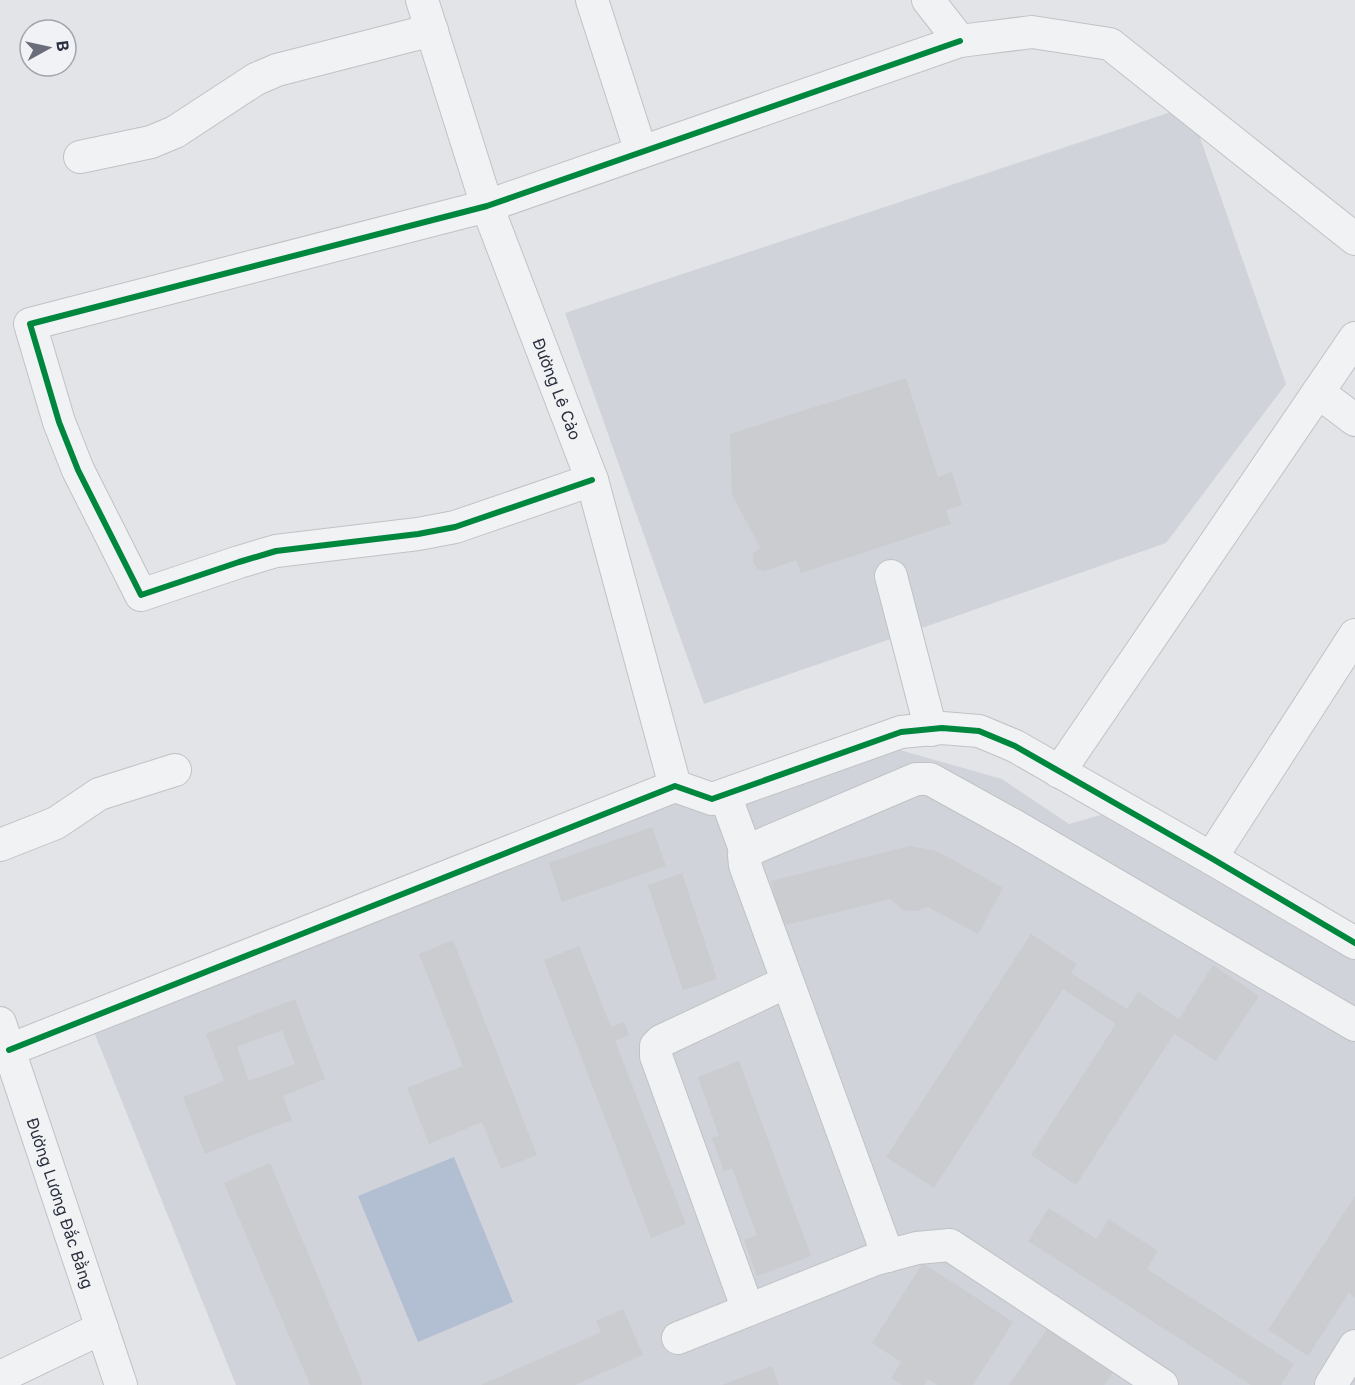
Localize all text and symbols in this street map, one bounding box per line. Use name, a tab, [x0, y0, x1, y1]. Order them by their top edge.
north arrow	[18, 18, 78, 78]
text: B	[52, 39, 73, 53]
street label: Đường Lê Cảo	[529, 335, 586, 443]
street label: Đường Lương Đắc Bằng	[22, 1115, 98, 1291]

